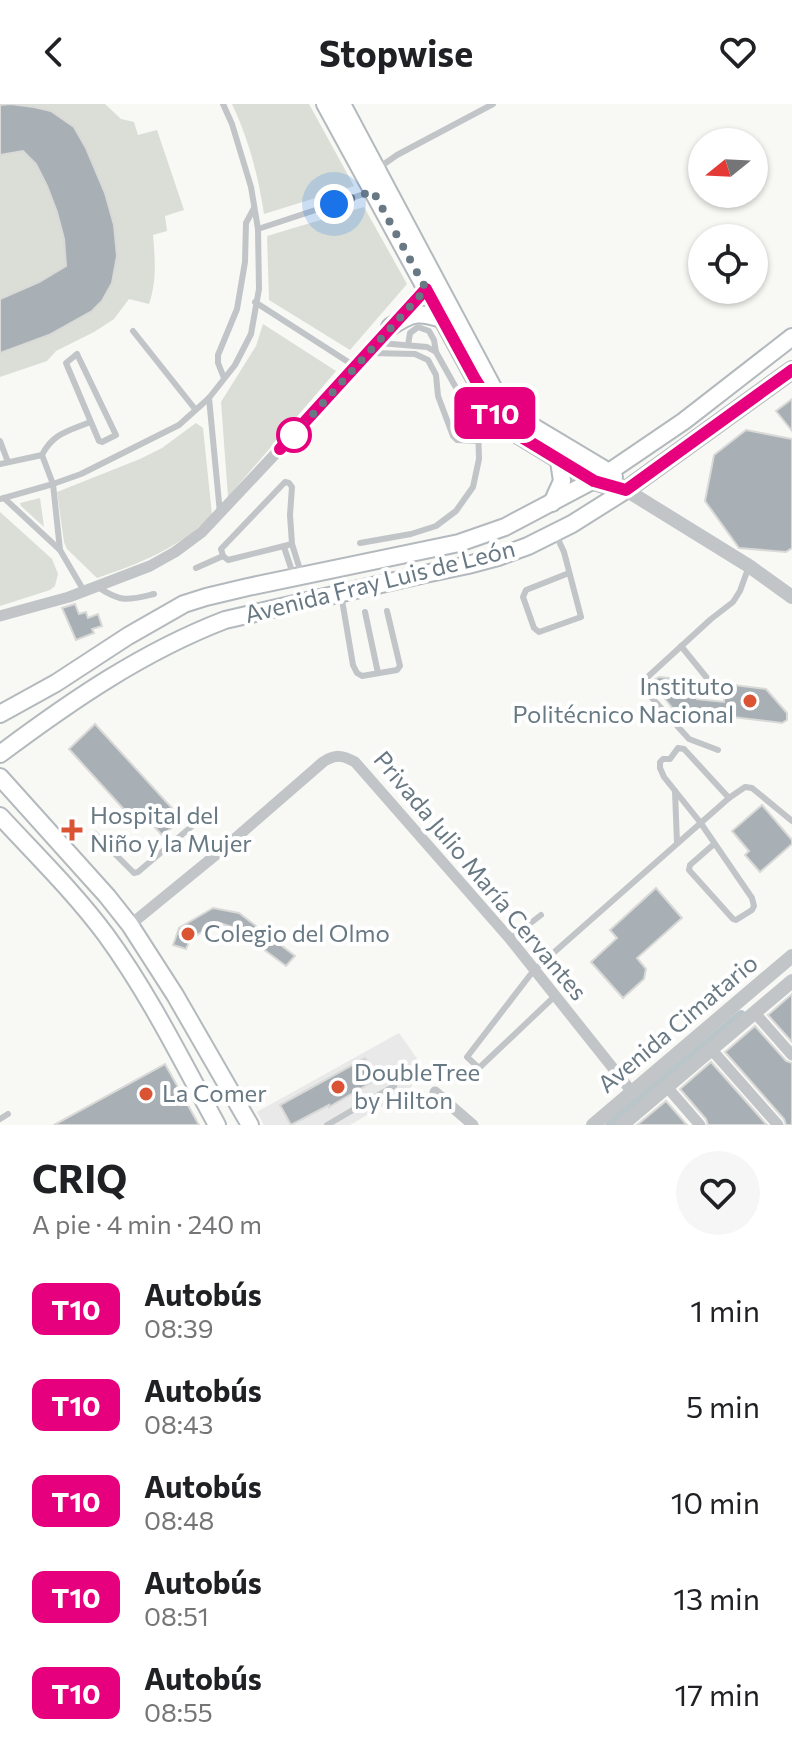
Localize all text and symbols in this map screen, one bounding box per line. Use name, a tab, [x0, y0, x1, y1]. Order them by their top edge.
icon: back	[32, 30, 76, 74]
text: Stopwise	[319, 30, 473, 74]
icon: heart	[716, 30, 760, 74]
north arrow	[688, 128, 768, 208]
map controls	[688, 128, 768, 304]
your location	[314, 184, 354, 224]
button: locate	[688, 224, 768, 304]
line badge: T10	[449, 387, 541, 439]
text: T10	[470, 396, 520, 430]
unlabelled marker	[277, 418, 311, 452]
street label: Avenida Fray Luis de León	[241, 533, 518, 628]
place label: Instituto Politécnico Nacional	[512, 671, 734, 728]
marker: Instituto Politécnico Nacional	[741, 692, 759, 710]
street label: Privada Julio María Cervantes	[368, 744, 594, 1006]
place label: Hospital del Niño y la Mujer	[90, 800, 252, 857]
marker: Hospital del Niño y la Mujer	[61, 819, 83, 841]
place label: Colegio del Olmo	[204, 918, 390, 947]
marker: Colegio del Olmo	[179, 925, 197, 943]
street label: Avenida Cimatario	[591, 948, 763, 1098]
place label: DoubleTree by Hilton	[354, 1057, 480, 1114]
place label: La Comer	[162, 1078, 267, 1107]
marker: DoubleTree by Hilton	[329, 1078, 347, 1096]
marker: La Comer	[137, 1085, 155, 1103]
button: heart	[676, 1151, 760, 1235]
text: CRIQ	[32, 1154, 127, 1201]
text: A pie · 4 min · 240 m	[32, 1208, 262, 1239]
text: Autobús	[144, 1275, 262, 1312]
text: 1 min	[690, 1291, 760, 1328]
text: T10	[51, 1292, 101, 1326]
text: 08:39	[144, 1312, 214, 1343]
text: Autobús	[144, 1371, 262, 1408]
text: 5 min	[686, 1387, 760, 1424]
text: T10	[51, 1388, 101, 1422]
text: 08:43	[144, 1408, 213, 1439]
text: Autobús	[144, 1467, 262, 1504]
text: 10 min	[671, 1483, 760, 1520]
text: T10	[51, 1484, 101, 1518]
text: 08:48	[144, 1504, 214, 1535]
text: Autobús	[144, 1563, 262, 1600]
text: 13 min	[673, 1579, 760, 1616]
text: T10	[51, 1580, 101, 1614]
text: 08:51	[144, 1600, 209, 1631]
text: Autobús	[144, 1659, 262, 1696]
text: 17 min	[675, 1675, 760, 1712]
text: T10	[51, 1676, 101, 1710]
text: 08:55	[144, 1696, 213, 1727]

